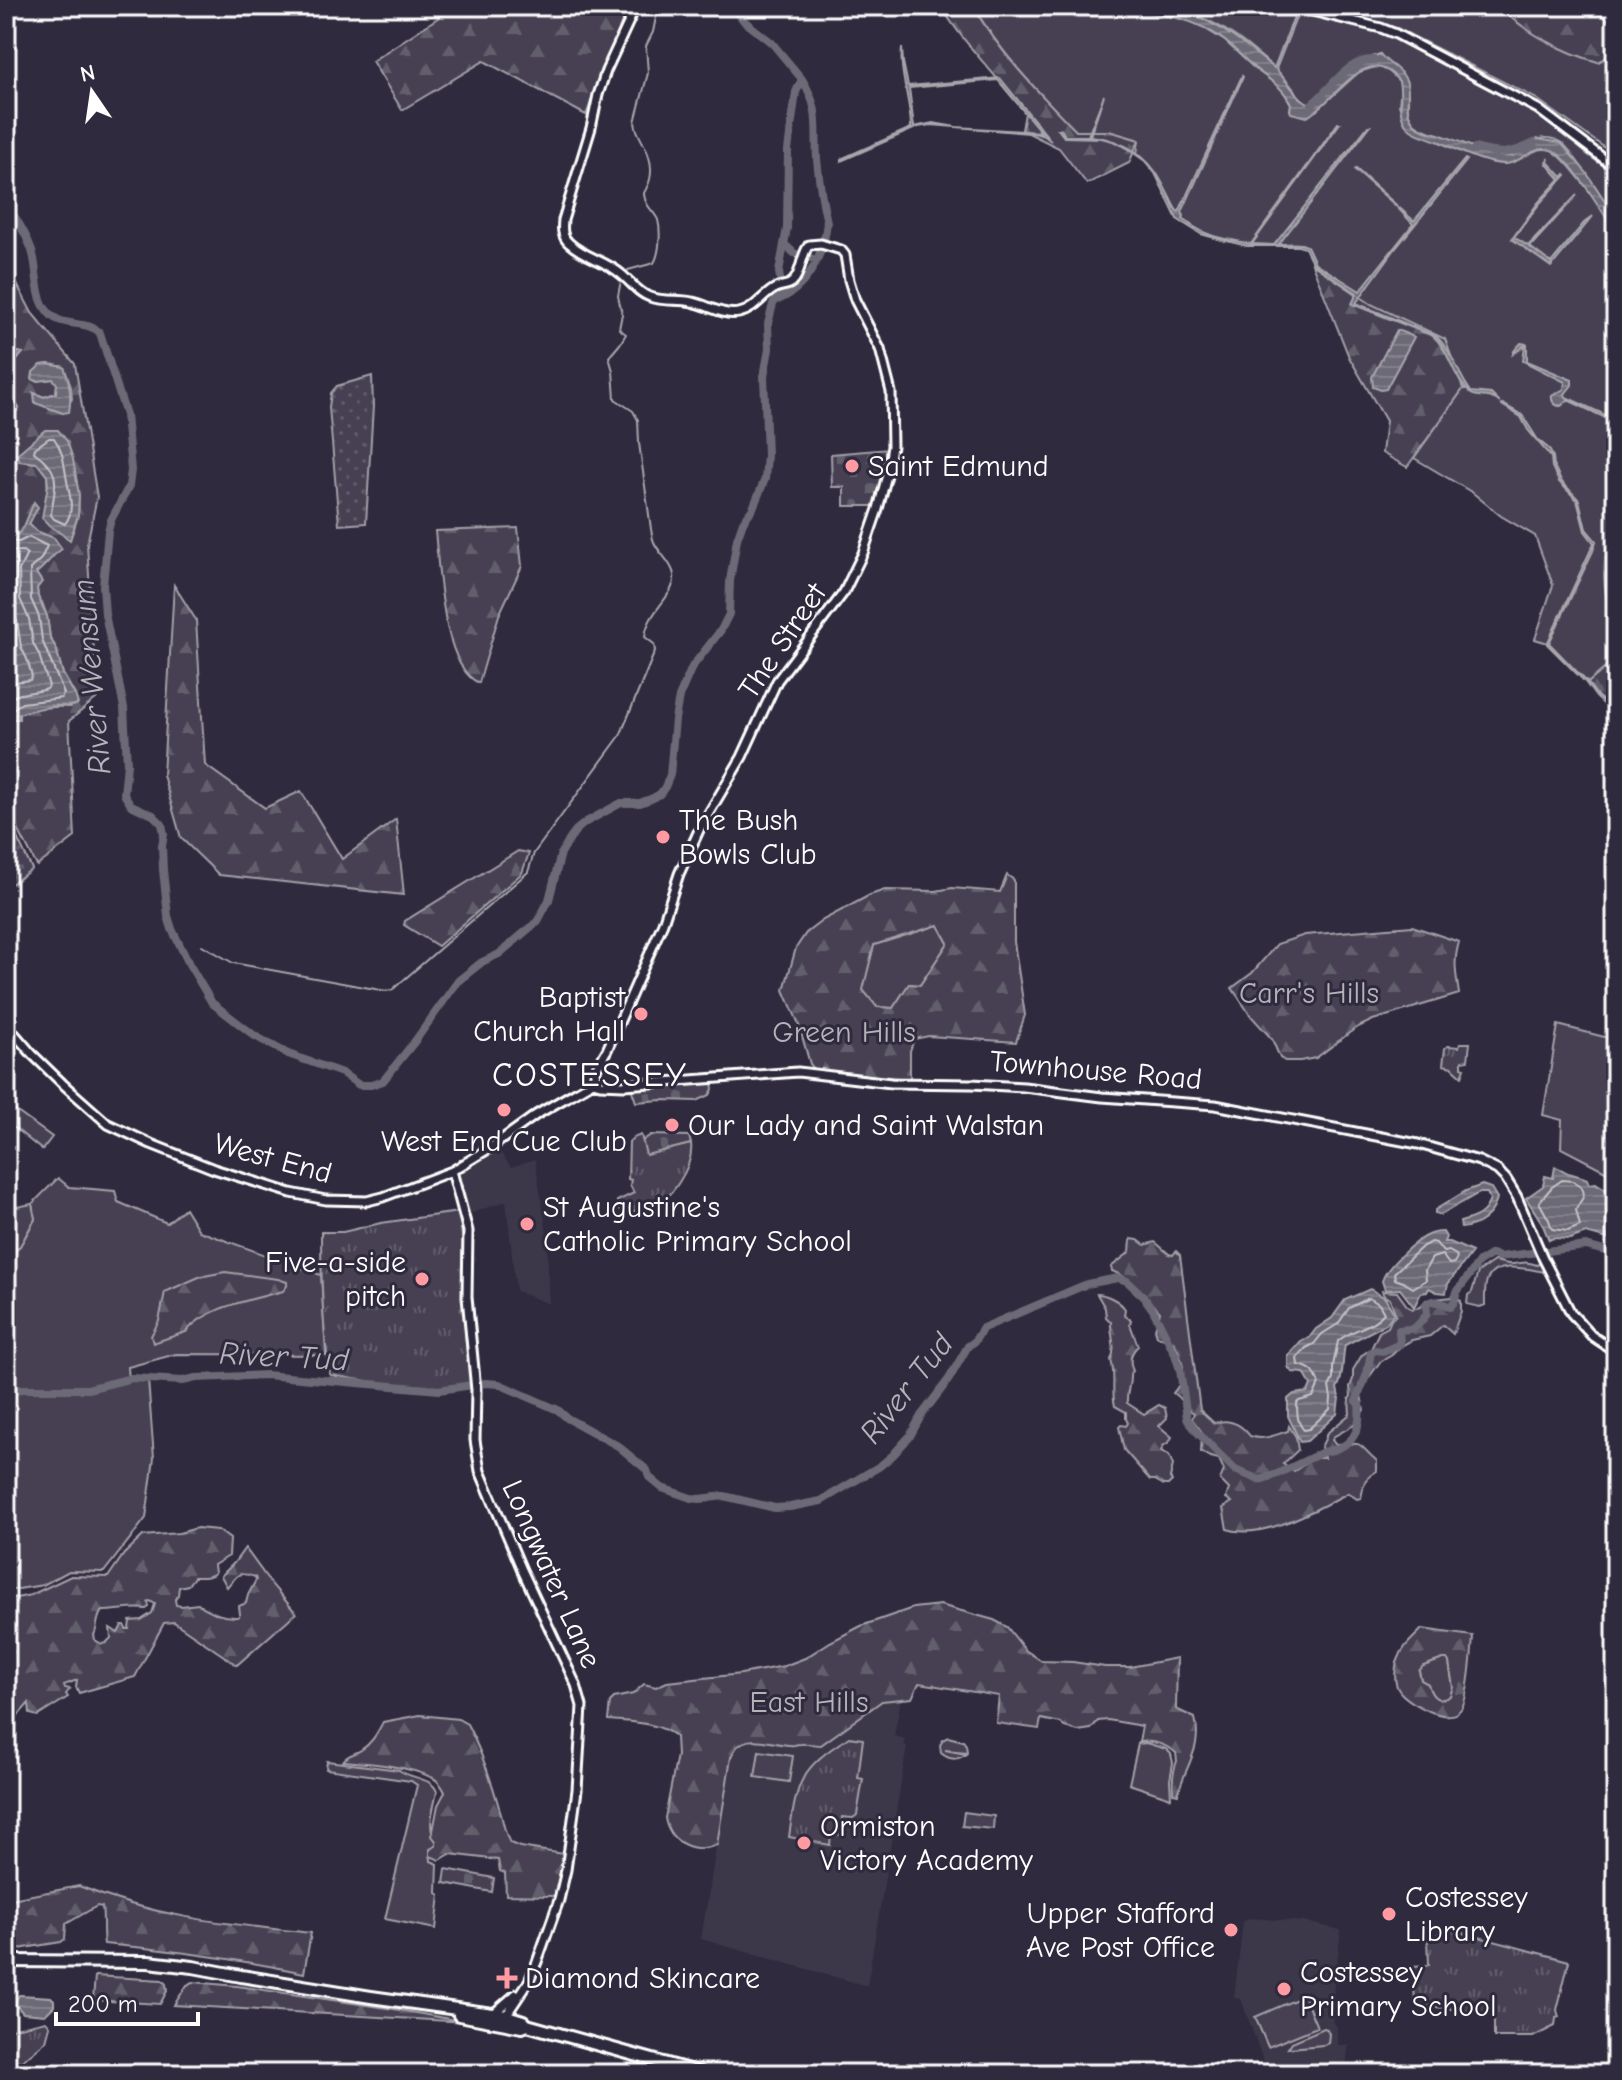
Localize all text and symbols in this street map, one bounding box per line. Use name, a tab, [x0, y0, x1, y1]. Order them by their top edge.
north arrow	[52, 52, 132, 132]
text: N	[78, 59, 98, 88]
place label: Saint Edmund	[868, 449, 1049, 484]
marker: Saint Edmund	[843, 457, 861, 475]
street label: The Street	[731, 576, 835, 706]
water label: River Wensum	[65, 578, 118, 776]
place label: The Bush Bowls Club	[679, 803, 817, 872]
marker: The Bush Bowls Club	[654, 828, 672, 846]
park label: Carr's Hills	[1239, 976, 1379, 1011]
place label: Baptist Church Hall	[473, 980, 626, 1049]
marker: Baptist Church Hall	[632, 1005, 650, 1023]
park label: Green Hills	[772, 1015, 916, 1050]
street label: Townhouse Road	[989, 1044, 1203, 1097]
district label: COSTESSEY	[492, 1055, 688, 1095]
marker: West End Cue Club	[495, 1101, 513, 1119]
place label: Our Lady and Saint Walstan	[688, 1108, 1044, 1143]
marker: Our Lady and Saint Walstan	[663, 1116, 681, 1134]
place label: West End Cue Club	[381, 1124, 627, 1159]
street label: West End	[210, 1126, 336, 1191]
place label: St Augustine's Catholic Primary School	[543, 1190, 852, 1259]
marker: St Augustine's Catholic Primary School	[518, 1215, 536, 1233]
place label: Five-a-side pitch	[265, 1245, 406, 1314]
marker: Five-a-side pitch	[413, 1270, 431, 1288]
water label: River Tud	[852, 1325, 961, 1451]
water label: River Tud	[218, 1335, 351, 1378]
street label: Longwater Lane	[494, 1475, 609, 1674]
park label: East Hills	[750, 1685, 868, 1720]
place label: Ormiston Victory Academy	[820, 1809, 1033, 1878]
marker: Ormiston Victory Academy	[795, 1834, 813, 1852]
place label: Costessey Library	[1405, 1880, 1528, 1949]
place label: Upper Stafford Ave Post Office	[1026, 1896, 1215, 1965]
marker: Costessey Library	[1380, 1905, 1398, 1923]
marker: Upper Stafford Ave Post Office	[1222, 1921, 1240, 1939]
place label: Costessey Primary School	[1300, 1955, 1497, 2024]
place label: Diamond Skincare	[525, 1961, 760, 1996]
marker: Diamond Skincare	[496, 1967, 518, 1989]
scale bar	[56, 1976, 198, 2026]
marker: Costessey Primary School	[1275, 1980, 1293, 1998]
text: 200 m	[68, 1990, 138, 2018]

